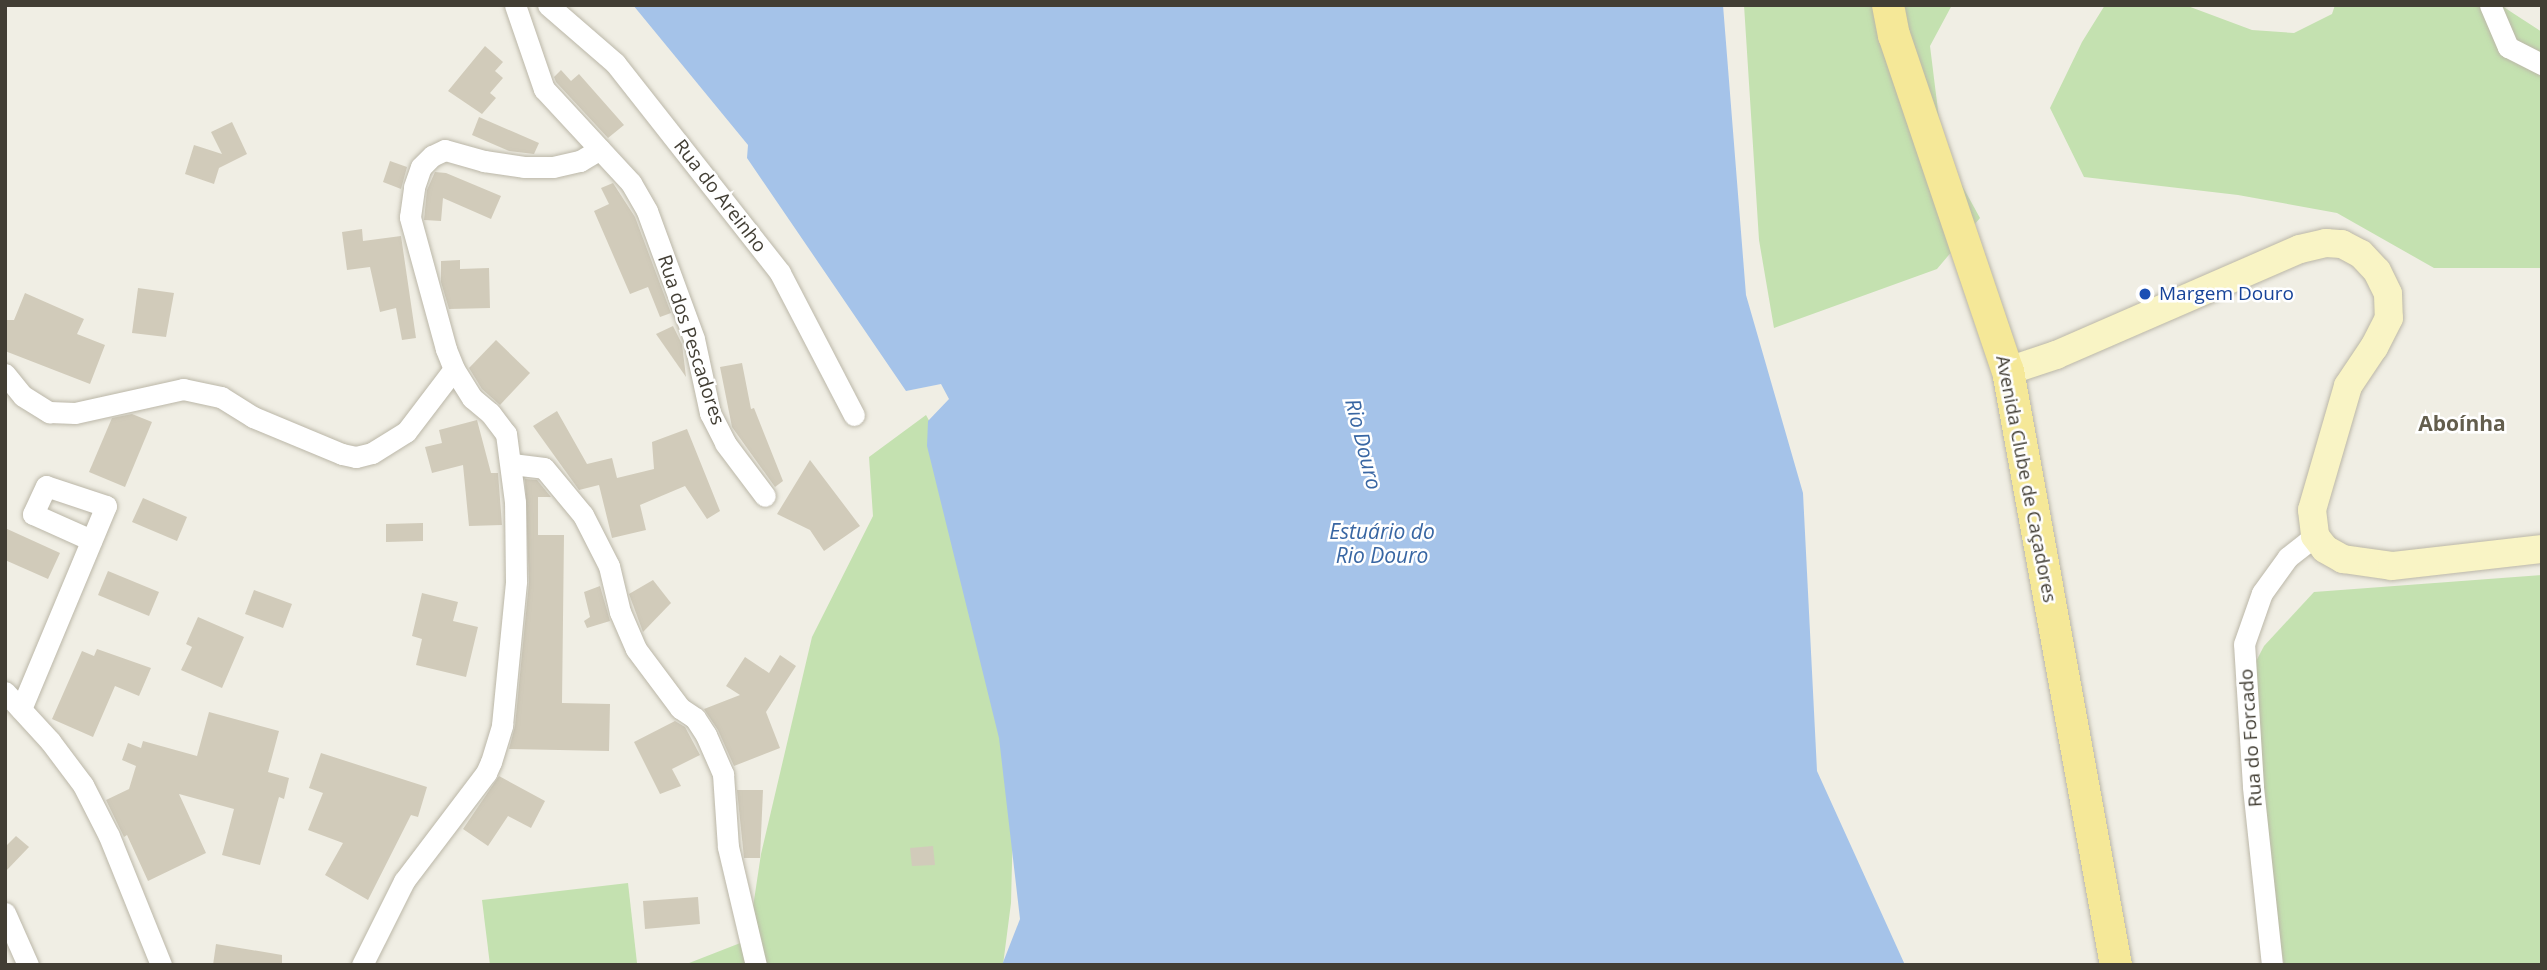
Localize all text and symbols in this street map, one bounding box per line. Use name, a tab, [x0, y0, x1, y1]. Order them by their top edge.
street label: Rua do Areinho	[669, 135, 771, 257]
street label: Rua dos Pescadores	[653, 252, 729, 428]
place label: Margem Douro	[2159, 283, 2294, 305]
marker: Margem Douro	[2137, 286, 2153, 302]
street label: Avenida Clube de Caçadores	[1991, 353, 2061, 605]
water label: Rio Douro	[1341, 396, 1387, 492]
district label: Aboínha	[2418, 410, 2506, 436]
water label: Estuário do Rio Douro	[1329, 518, 1435, 568]
street label: Rua do Forcado	[2235, 668, 2267, 808]

